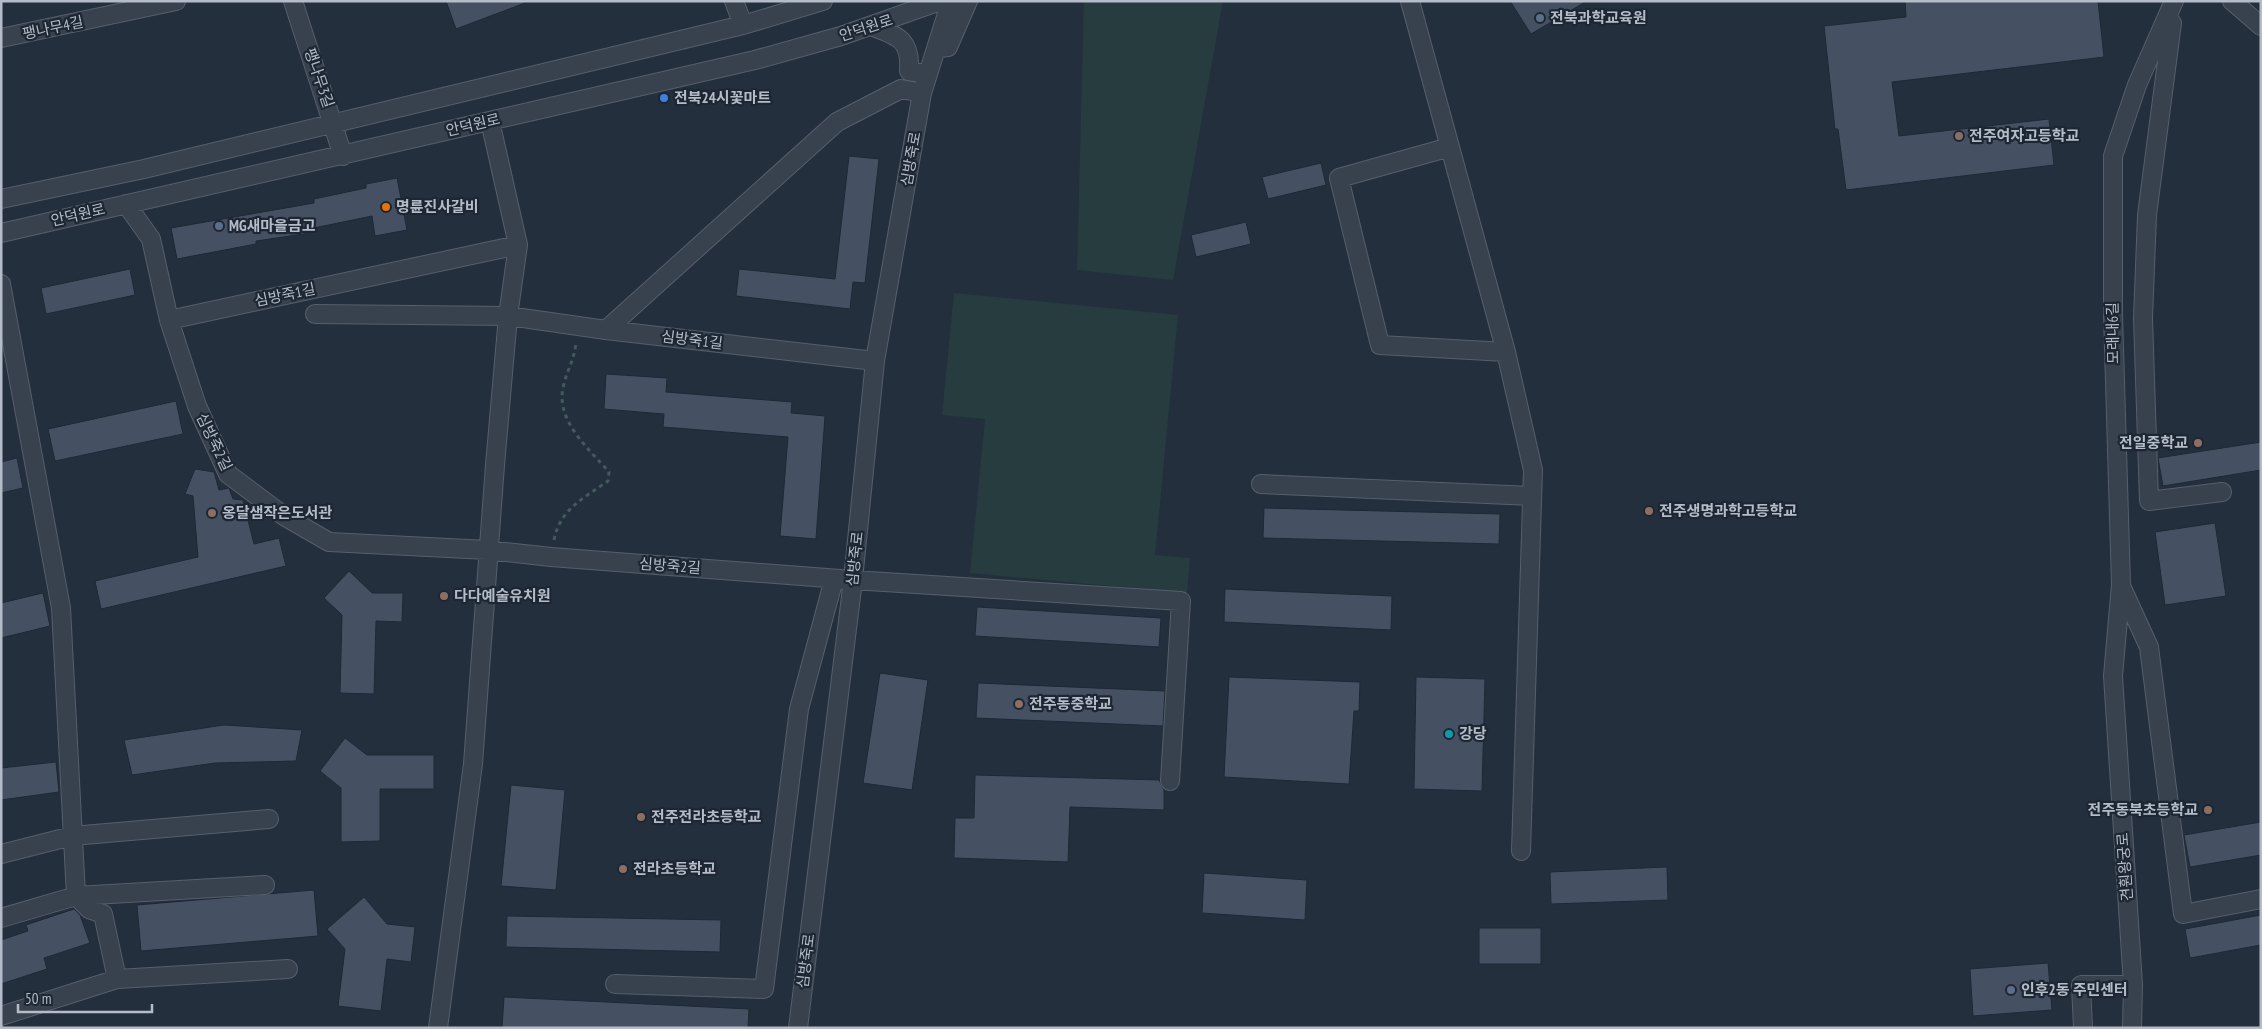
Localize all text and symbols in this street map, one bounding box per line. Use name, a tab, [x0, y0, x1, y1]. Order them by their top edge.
place label: 전북과학교육원	[1550, 8, 1647, 27]
street label: 안덕원로	[837, 10, 895, 45]
street label: 팽나무4길	[21, 12, 85, 43]
marker: 전북과학교육원	[1534, 12, 1546, 24]
street label: 팽나무3길	[300, 45, 339, 110]
place label: 전북24시꽃마트	[674, 88, 771, 107]
marker: 전북24시꽃마트	[658, 92, 670, 104]
street label: 안덕원로	[444, 109, 502, 140]
place label: 전주여자고등학교	[1969, 126, 2080, 145]
street label: 심방죽로	[896, 130, 925, 188]
marker: 전주여자고등학교	[1953, 130, 1965, 142]
place label: 명륜진사갈비	[396, 197, 479, 216]
street label: 안덕원로	[49, 199, 107, 230]
marker: 명륜진사갈비	[380, 201, 392, 213]
place label: MG새마을금고	[229, 216, 316, 235]
marker: MG새마을금고	[213, 220, 225, 232]
street label: 심방죽1길	[253, 279, 317, 310]
street label: 모래내6길	[2102, 302, 2123, 364]
street label: 심방죽1길	[660, 326, 724, 353]
street label: 심방죽2길	[192, 410, 237, 474]
place label: 전일중학교	[2119, 433, 2188, 452]
marker: 전일중학교	[2192, 437, 2204, 449]
place label: 전주생명과학고등학교	[1659, 501, 1797, 520]
place label: 옹달샘작은도서관	[222, 503, 333, 522]
marker: 전주생명과학고등학교	[1643, 505, 1655, 517]
marker: 옹달샘작은도서관	[206, 507, 218, 519]
street label: 심방죽로	[842, 531, 867, 587]
street label: 심방죽2길	[638, 554, 702, 577]
place label: 다다예술유치원	[454, 586, 551, 605]
marker: 다다예술유치원	[438, 590, 450, 602]
place label: 전주동중학교	[1029, 694, 1112, 713]
marker: 전주동중학교	[1013, 698, 1025, 710]
place label: 강당	[1459, 724, 1487, 743]
marker: 강당	[1443, 728, 1455, 740]
place label: 전주동북초등학교	[2088, 800, 2198, 819]
marker: 전주동북초등학교	[2202, 804, 2214, 816]
place label: 전주전라초등학교	[651, 807, 762, 826]
marker: 전주전라초등학교	[635, 811, 647, 823]
street label: 견훤왕궁로	[2113, 832, 2136, 902]
place label: 전라초등학교	[633, 859, 716, 878]
marker: 전라초등학교	[617, 863, 629, 875]
street label: 심방죽로	[793, 932, 818, 989]
place label: 인후2동 주민센터	[2021, 980, 2128, 999]
scale bar	[18, 982, 151, 1014]
marker: 인후2동 주민센터	[2005, 984, 2017, 996]
text: 50 m	[25, 989, 51, 1008]

